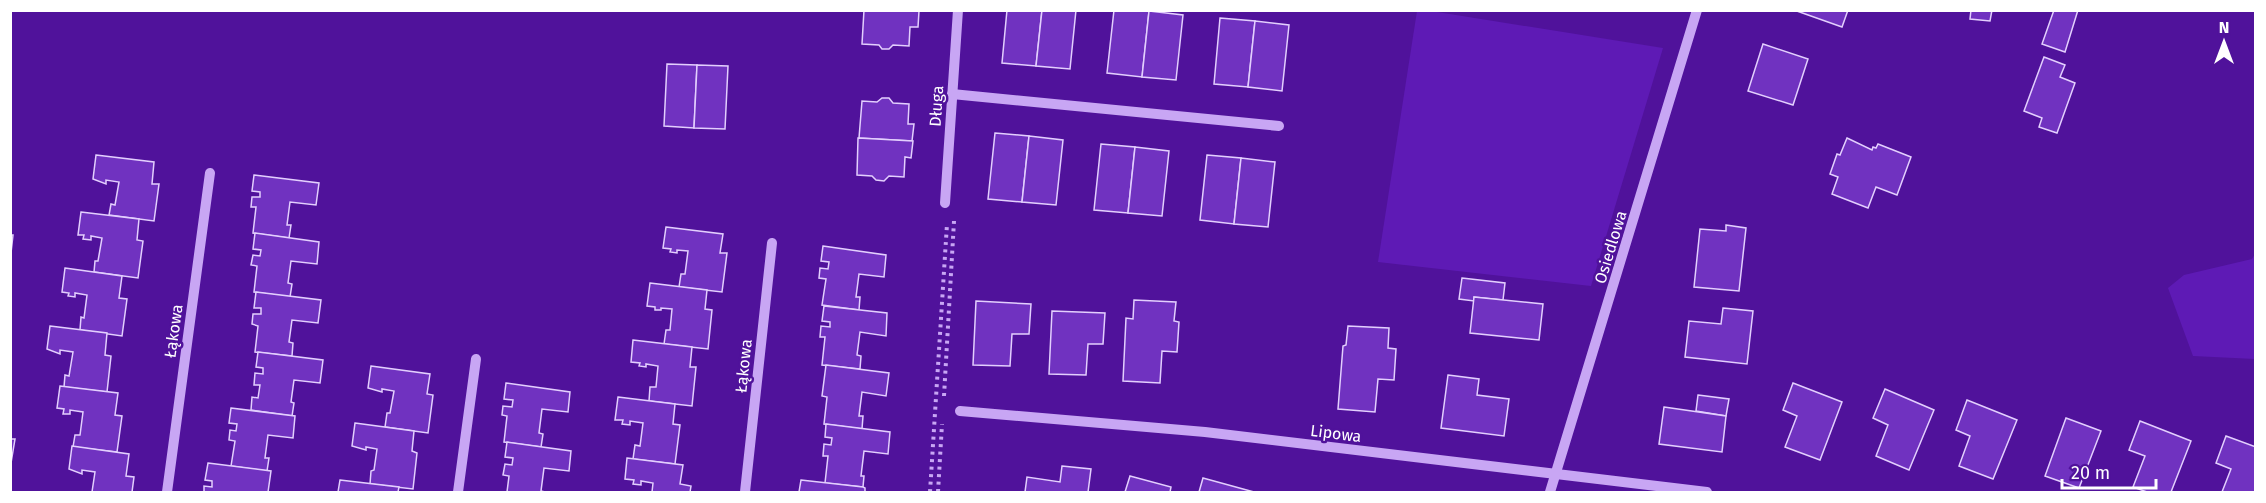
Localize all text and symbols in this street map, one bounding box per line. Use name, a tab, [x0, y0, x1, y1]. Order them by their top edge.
north arrow	[2194, 12, 2254, 72]
text: N	[2219, 18, 2229, 37]
street label: Długa	[926, 85, 947, 127]
street label: Osiedlowa	[1590, 208, 1631, 286]
street label: Łąkowa	[160, 303, 188, 359]
street label: Łąkowa	[731, 338, 757, 394]
street label: Lipowa	[1309, 421, 1363, 446]
scale bar	[2062, 452, 2156, 490]
text: 20 m	[2071, 462, 2110, 484]

